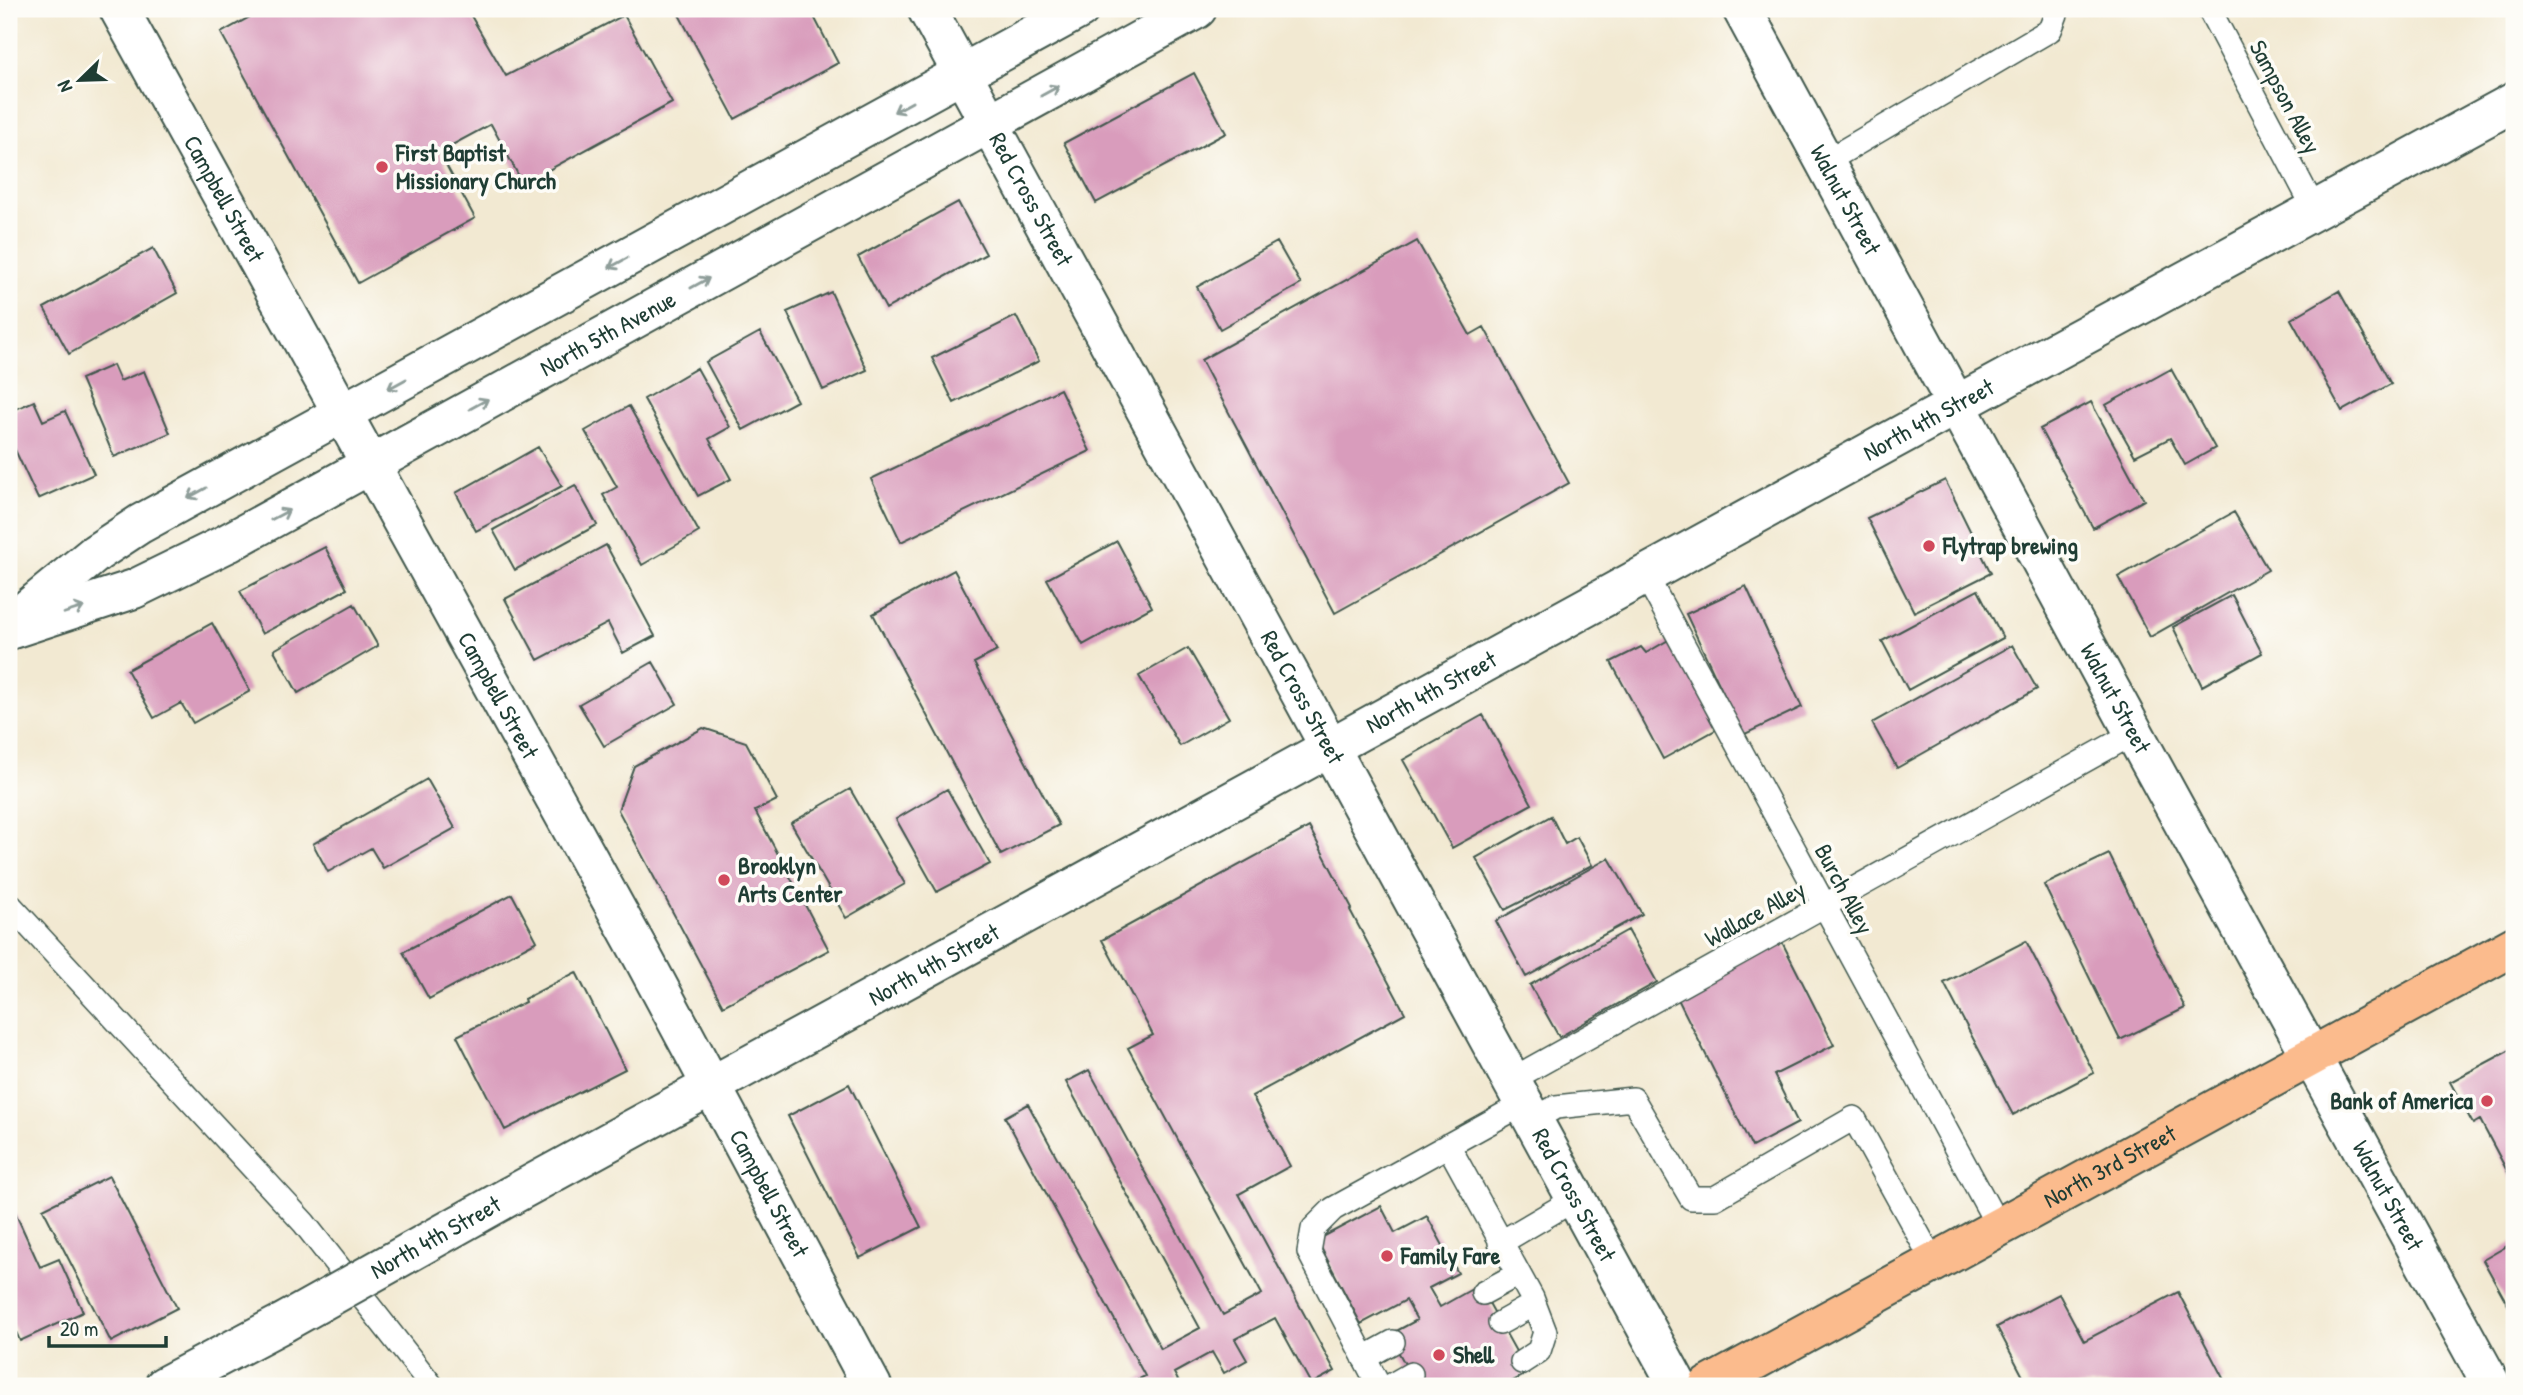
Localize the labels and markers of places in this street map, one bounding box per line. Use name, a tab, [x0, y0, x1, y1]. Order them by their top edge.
place label: First Baptist Missionary Church	[395, 136, 556, 197]
marker: First Baptist Missionary Church	[374, 159, 390, 175]
place label: Flytrap brewing	[1942, 529, 2078, 562]
marker: Flytrap brewing	[1921, 538, 1937, 554]
place label: Brooklyn Arts Center	[738, 849, 843, 909]
marker: Brooklyn Arts Center	[716, 872, 732, 888]
place label: Bank of America	[2330, 1084, 2474, 1116]
marker: Bank of America	[2479, 1093, 2495, 1109]
place label: Family Fare	[1400, 1239, 1501, 1272]
marker: Family Fare	[1379, 1248, 1395, 1264]
place label: Shell	[1453, 1338, 1495, 1370]
marker: Shell	[1431, 1347, 1447, 1363]

